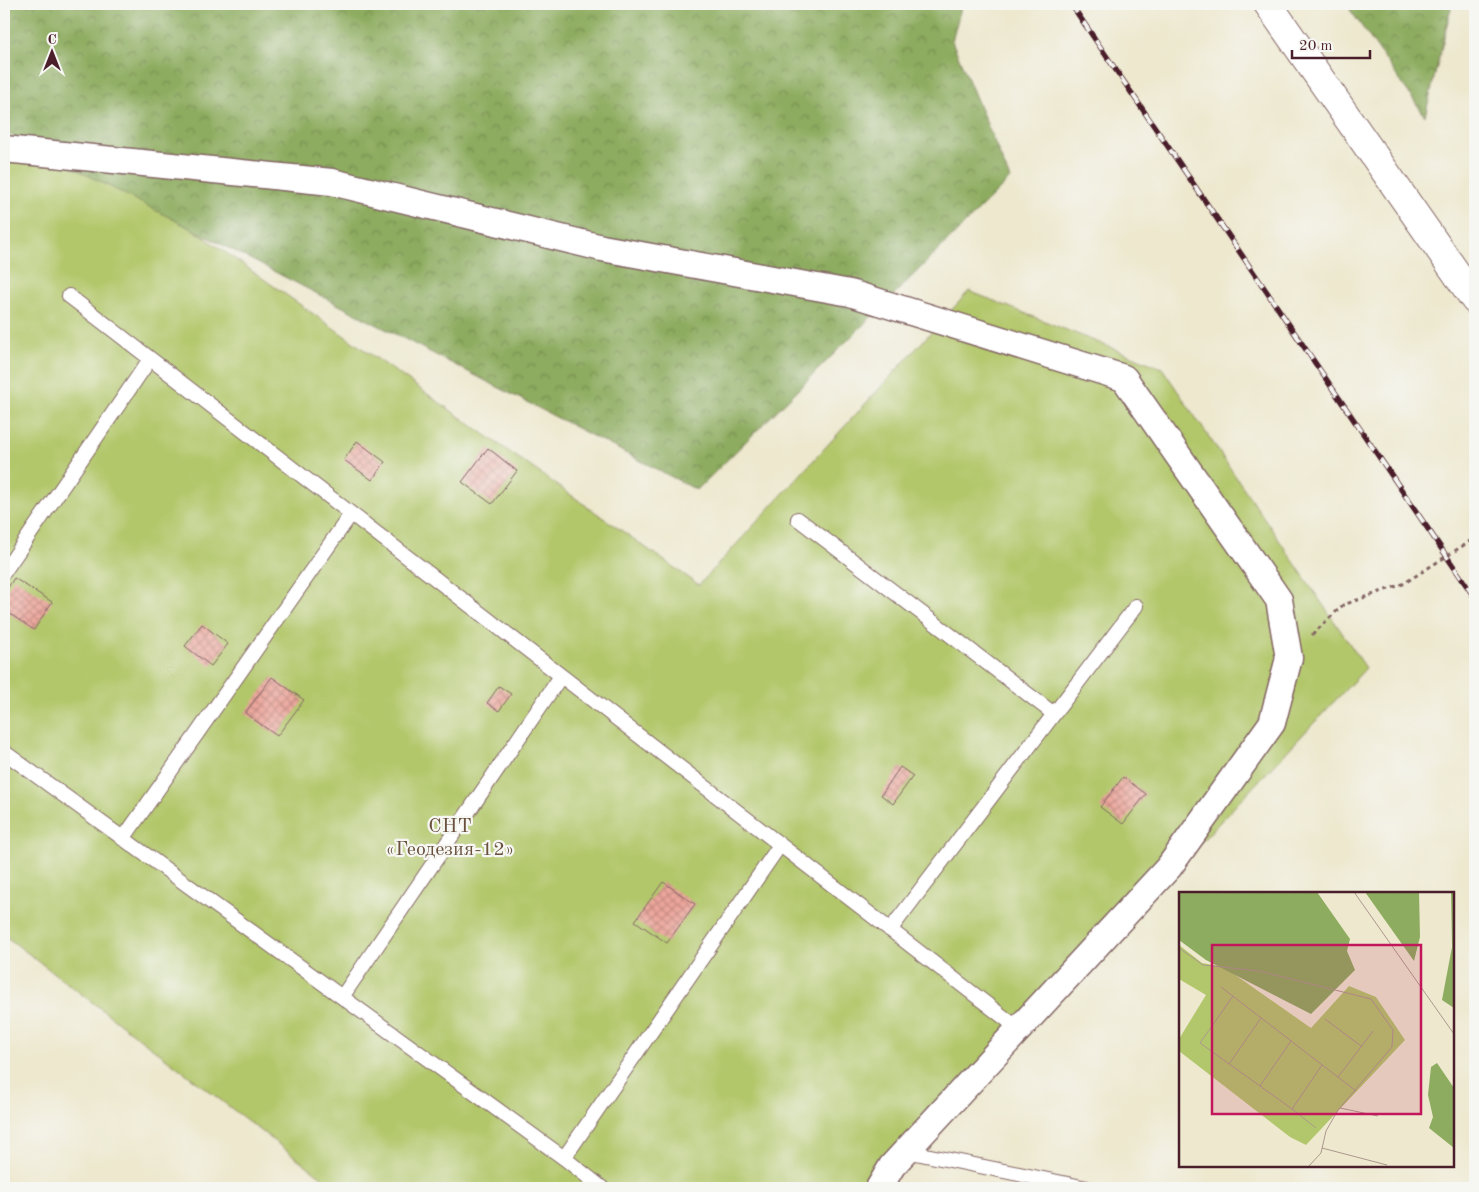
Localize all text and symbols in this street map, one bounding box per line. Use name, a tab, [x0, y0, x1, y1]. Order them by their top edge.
north arrow	[28, 28, 78, 78]
scale bar	[1292, 28, 1369, 60]
text: С	[47, 33, 57, 47]
text: 20 m	[1299, 39, 1333, 54]
park label: СНТ «Геодезия-12»	[386, 817, 514, 860]
inset map	[1179, 892, 1454, 1167]

